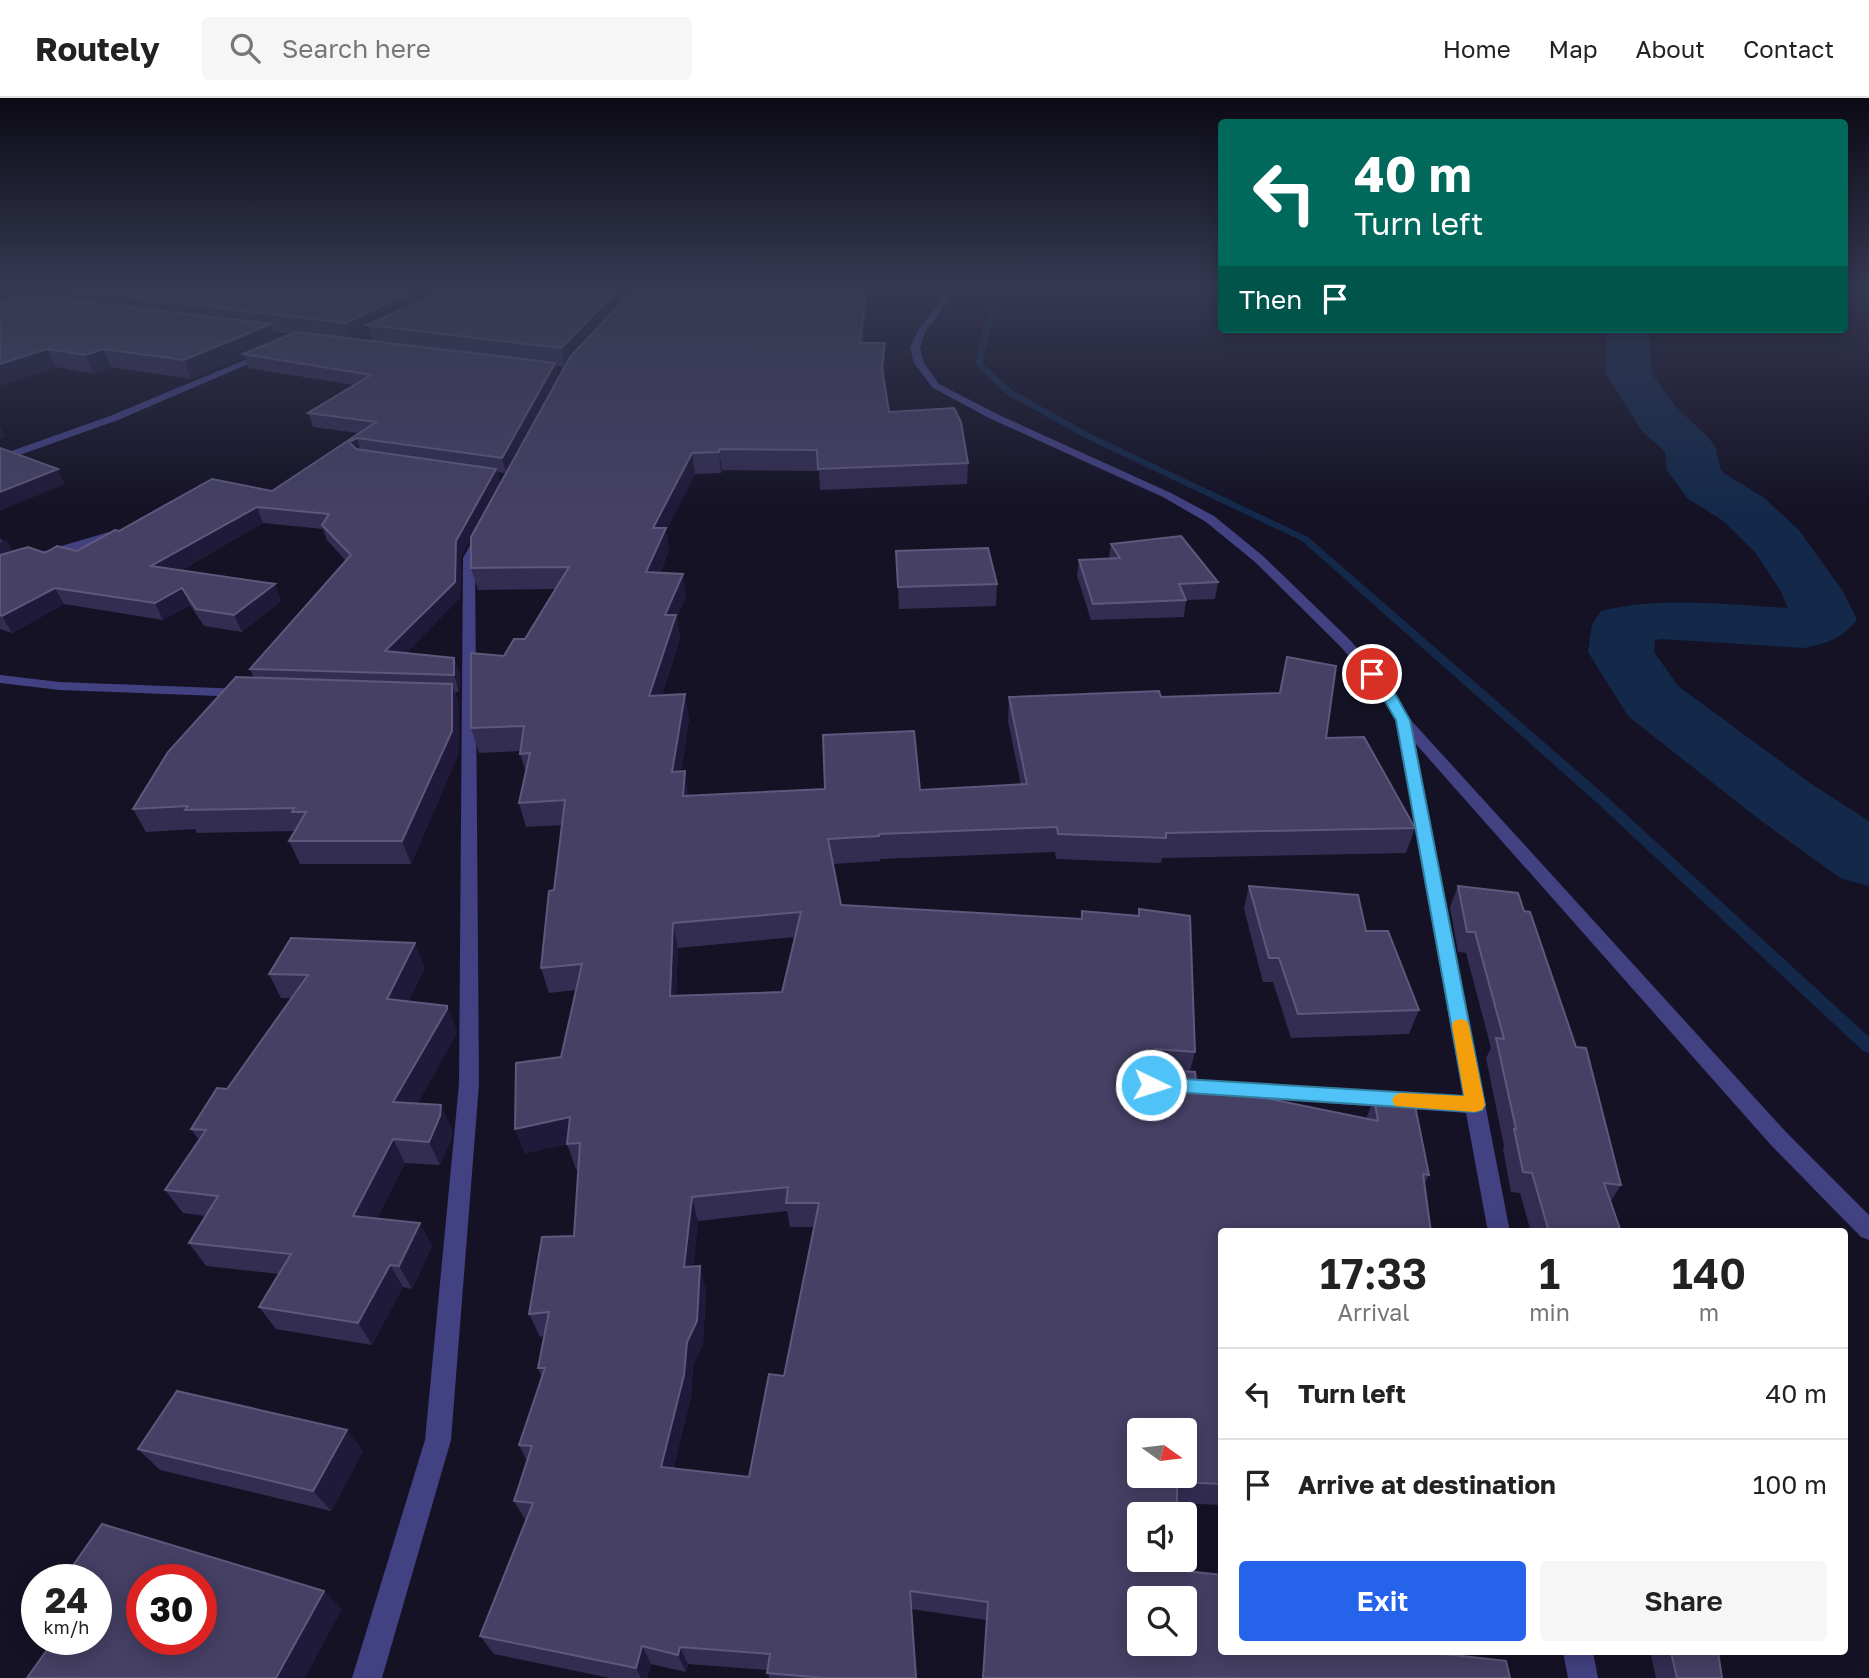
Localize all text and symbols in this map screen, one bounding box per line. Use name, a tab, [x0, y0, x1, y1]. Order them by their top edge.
search box	[202, 17, 692, 80]
text: Routely	[35, 29, 160, 68]
icon: search	[226, 29, 264, 67]
text: Search here	[282, 33, 431, 64]
text: Home	[1443, 34, 1511, 63]
text: Map	[1549, 34, 1598, 63]
text: About	[1636, 34, 1705, 63]
text: Contact	[1743, 34, 1834, 63]
text: 40 m	[1354, 144, 1472, 203]
icon: left	[1239, 147, 1330, 238]
text: Turn left	[1354, 204, 1483, 242]
icon: arrive	[1316, 280, 1354, 318]
text: Then	[1239, 284, 1302, 315]
pin	[1342, 644, 1402, 704]
icon: arrive	[1353, 655, 1391, 693]
position arrow	[1114, 1048, 1188, 1122]
text: 17:33	[1320, 1248, 1427, 1298]
text: 1	[1539, 1248, 1560, 1298]
text: 140	[1672, 1248, 1746, 1298]
text: Arrival	[1338, 1298, 1410, 1326]
text: min	[1529, 1298, 1570, 1326]
text: m	[1699, 1298, 1719, 1326]
icon: left	[1239, 1375, 1277, 1413]
text: Turn left	[1298, 1378, 1406, 1409]
text: 40 m	[1766, 1378, 1827, 1409]
north arrow	[1127, 1418, 1197, 1488]
map controls	[1127, 1418, 1197, 1656]
icon: arrive	[1239, 1466, 1277, 1504]
text: Arrive at destination	[1298, 1469, 1556, 1500]
text: 100 m	[1753, 1469, 1827, 1500]
button: sound	[1127, 1502, 1197, 1572]
button: Exit	[1239, 1561, 1526, 1641]
button: Share	[1540, 1561, 1827, 1641]
speed limit sign: 30	[126, 1564, 217, 1655]
text: 24	[45, 1579, 88, 1621]
button: search	[1127, 1586, 1197, 1656]
text: km/h	[44, 1616, 89, 1638]

